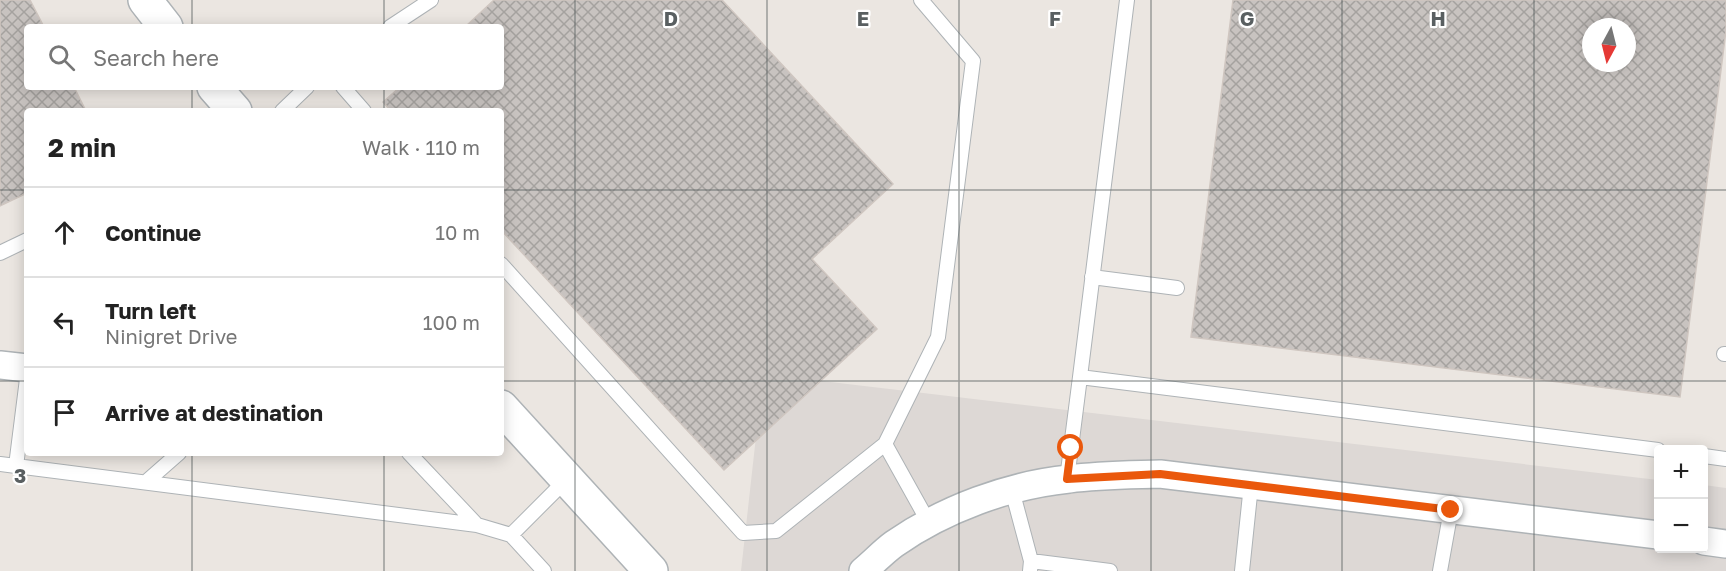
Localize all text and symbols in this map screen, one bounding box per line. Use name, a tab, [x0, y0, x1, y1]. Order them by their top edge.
text: D	[664, 6, 678, 30]
text: E	[857, 6, 869, 30]
text: F	[1049, 6, 1061, 30]
text: G	[1240, 6, 1254, 30]
text: H	[1430, 6, 1446, 30]
north arrow	[1582, 18, 1636, 72]
search box	[24, 24, 504, 90]
icon: search	[45, 41, 78, 74]
text: Search here	[93, 44, 219, 71]
text: 2 min	[48, 132, 116, 163]
text: Walk · 110 m	[362, 135, 480, 159]
icon: ahead	[48, 216, 81, 249]
text: Continue	[105, 219, 201, 246]
text: 10 m	[435, 220, 480, 244]
text: Turn left	[105, 297, 196, 324]
icon: left	[48, 306, 81, 339]
text: 100 m	[423, 310, 480, 334]
text: Ninigret Drive	[105, 324, 237, 348]
icon: arrive	[48, 396, 81, 429]
text: Arrive at destination	[105, 399, 323, 426]
route start	[1057, 434, 1083, 460]
map controls	[1654, 445, 1708, 553]
button: +	[1654, 445, 1708, 499]
text: 3	[14, 463, 26, 487]
route end	[1437, 496, 1463, 522]
button: −	[1654, 499, 1708, 553]

